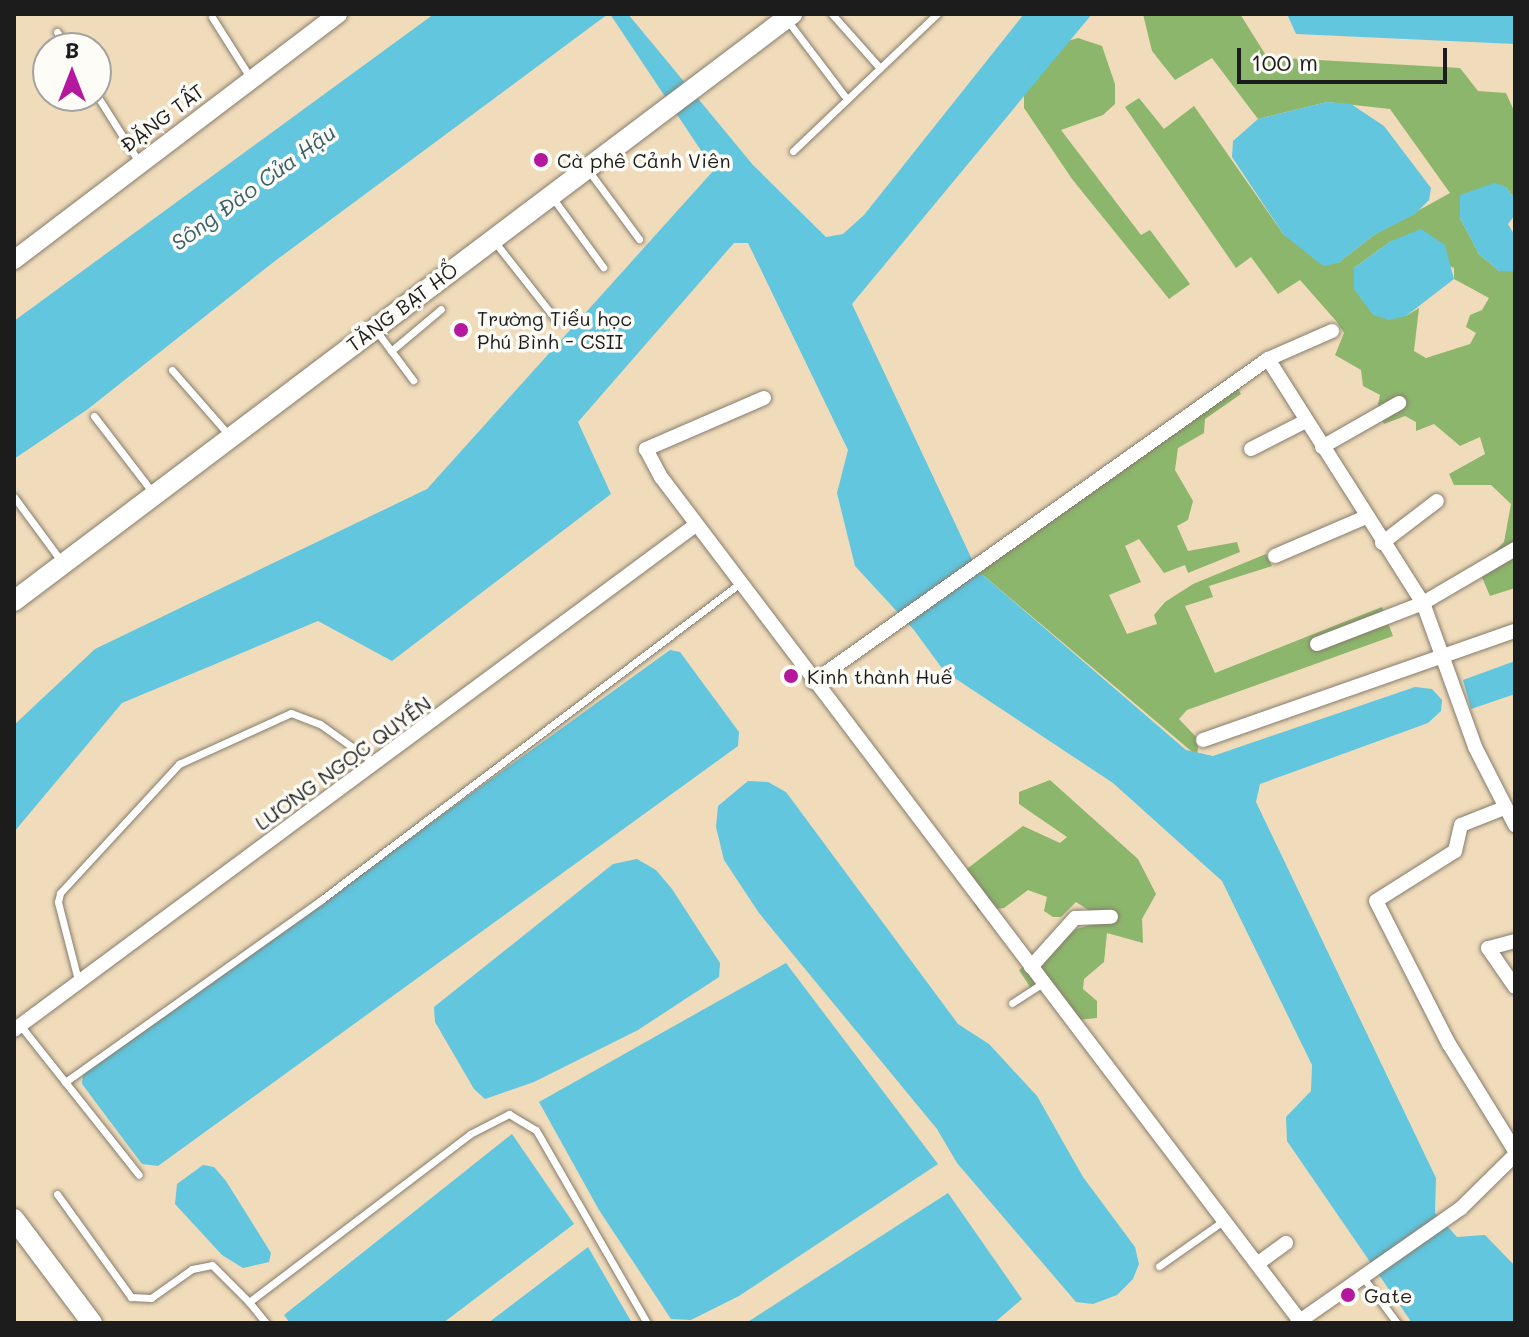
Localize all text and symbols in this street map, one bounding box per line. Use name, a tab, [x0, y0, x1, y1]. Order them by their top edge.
north arrow	[32, 32, 112, 112]
scale bar	[1241, 32, 1451, 82]
text: B	[65, 35, 79, 64]
text: 100 m	[1251, 46, 1318, 77]
street label: ĐẶNG TẤT	[116, 79, 208, 157]
water label: Sông Đào Cửa Hậu	[166, 118, 340, 256]
place label: Cà phê Cảnh Viên	[557, 148, 730, 172]
marker: Cà phê Cảnh Viên	[532, 151, 550, 169]
street label: TĂNG BẠT HỔ	[342, 257, 462, 357]
place label: Trường Tiểu học Phú Bình - CSII	[477, 306, 632, 353]
marker: Trường Tiểu học Phú Bình - CSII	[452, 321, 470, 339]
place label: Kinh thành Huế	[807, 664, 953, 688]
marker: Kinh thành Huế	[782, 667, 800, 685]
street label: LƯƠNG NGỌC QUYẾN	[250, 691, 436, 835]
place label: Gate	[1364, 1283, 1412, 1307]
marker: Gate	[1339, 1286, 1357, 1304]

